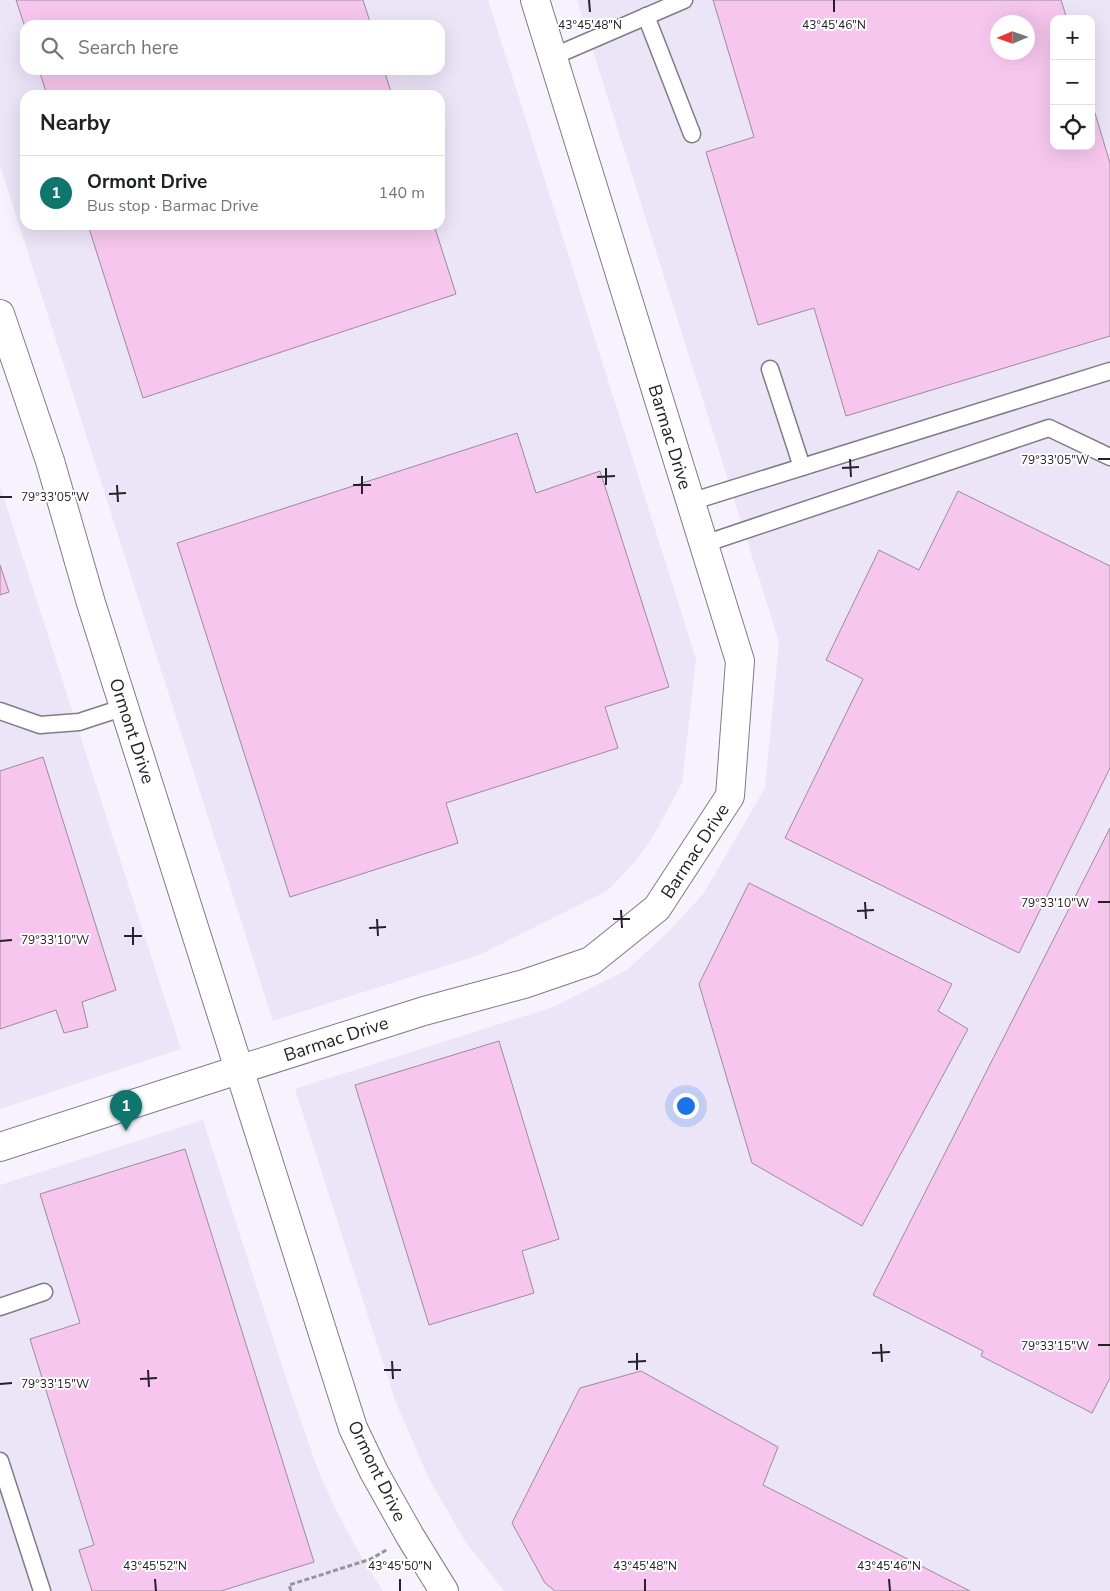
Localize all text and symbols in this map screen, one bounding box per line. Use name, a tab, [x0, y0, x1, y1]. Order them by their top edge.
north arrow	[990, 15, 1035, 60]
map controls	[1050, 15, 1095, 150]
button: +	[1050, 15, 1095, 60]
text: 43°45'48"N	[558, 17, 622, 33]
text: 43°45'46"N	[802, 17, 866, 33]
search box	[20, 20, 445, 75]
icon: search	[38, 34, 66, 62]
text: Search here	[78, 35, 179, 61]
button: −	[1050, 60, 1095, 105]
button: locate	[1050, 105, 1095, 150]
text: Nearby	[40, 109, 110, 137]
text: Ormont Drive	[87, 169, 207, 195]
text: 1	[51, 182, 61, 204]
text: 140 m	[378, 182, 425, 204]
text: Bus stop · Barmac Drive	[87, 195, 259, 217]
street label: Barmac Drive	[643, 381, 697, 493]
text: 79°33'05"W	[1021, 452, 1089, 468]
text: 79°33'05"W	[21, 489, 89, 505]
street label: Ormont Drive	[104, 675, 160, 787]
street label: Barmac Drive	[655, 799, 735, 903]
text: 79°33'10"W	[1021, 895, 1089, 911]
text: 79°33'10"W	[21, 932, 89, 948]
street label: Barmac Drive	[281, 1011, 391, 1067]
pin: 1	[110, 1090, 142, 1131]
your location	[673, 1093, 699, 1119]
text: 79°33'15"W	[1021, 1338, 1089, 1354]
text: 79°33'15"W	[21, 1376, 89, 1392]
street label: Ormont Drive	[342, 1417, 412, 1525]
text: 43°45'52"N	[123, 1558, 187, 1574]
text: 43°45'50"N	[368, 1558, 432, 1574]
text: 43°45'48"N	[613, 1558, 677, 1574]
text: 43°45'46"N	[857, 1558, 921, 1574]

